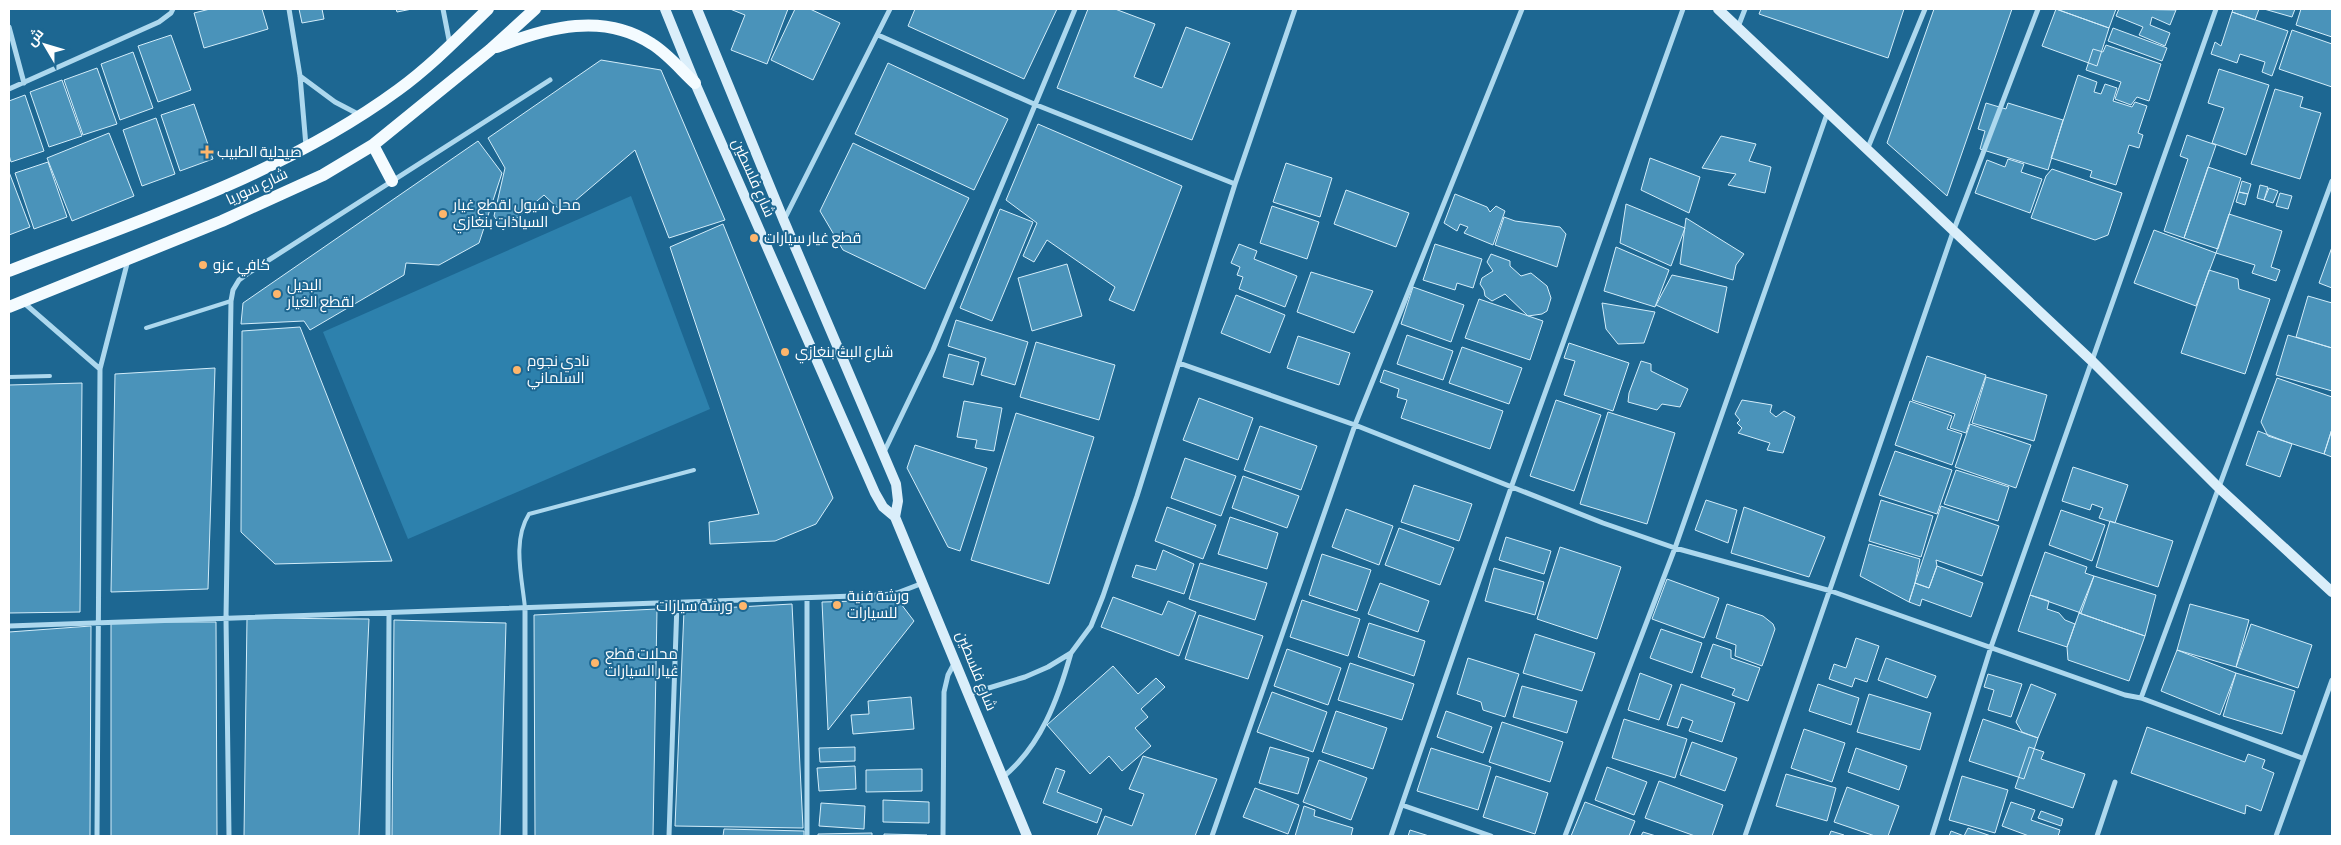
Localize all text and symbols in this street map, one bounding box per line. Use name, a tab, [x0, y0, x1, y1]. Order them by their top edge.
north arrow	[20, 20, 70, 70]
text: ش	[23, 25, 47, 50]
street label: شارع فلسطين	[726, 136, 779, 221]
place label: صيدلية الطبيب	[217, 143, 302, 162]
marker: صيدلية الطبيب	[201, 146, 213, 158]
street label: شارع سوريا	[223, 164, 291, 210]
place label: محل سيول لقطع غيار السياذات بنغازي	[452, 196, 581, 234]
marker: محل سيول لقطع غيار السياذات بنغازي	[437, 208, 449, 220]
place label: قطع غيار سيارات	[764, 229, 861, 249]
marker: قطع غيار سيارات	[748, 232, 760, 244]
place label: كافي عزو	[213, 256, 270, 277]
marker: كافي عزو	[197, 259, 209, 271]
place label: البديل لقطع الغيار	[286, 276, 354, 313]
marker: البديل لقطع الغيار	[271, 288, 283, 300]
place label: شارع البث بنغازي	[795, 343, 893, 364]
marker: شارع البث بنغازي	[779, 346, 791, 358]
place label: نادي نجوم السلماني	[527, 352, 590, 390]
marker: نادي نجوم السلماني	[511, 364, 523, 376]
place label: ورشة فنية للسيارات	[847, 587, 909, 623]
place label: ورشة سيارات	[656, 597, 733, 616]
marker: ورشة فنية للسيارات	[831, 599, 843, 611]
marker: ورشة سيارات	[737, 600, 749, 612]
street label: شارع فلسطين	[950, 628, 1001, 714]
place label: محلات قطع غيار السيارات	[605, 645, 679, 681]
marker: محلات قطع غيار السيارات	[589, 657, 601, 669]

